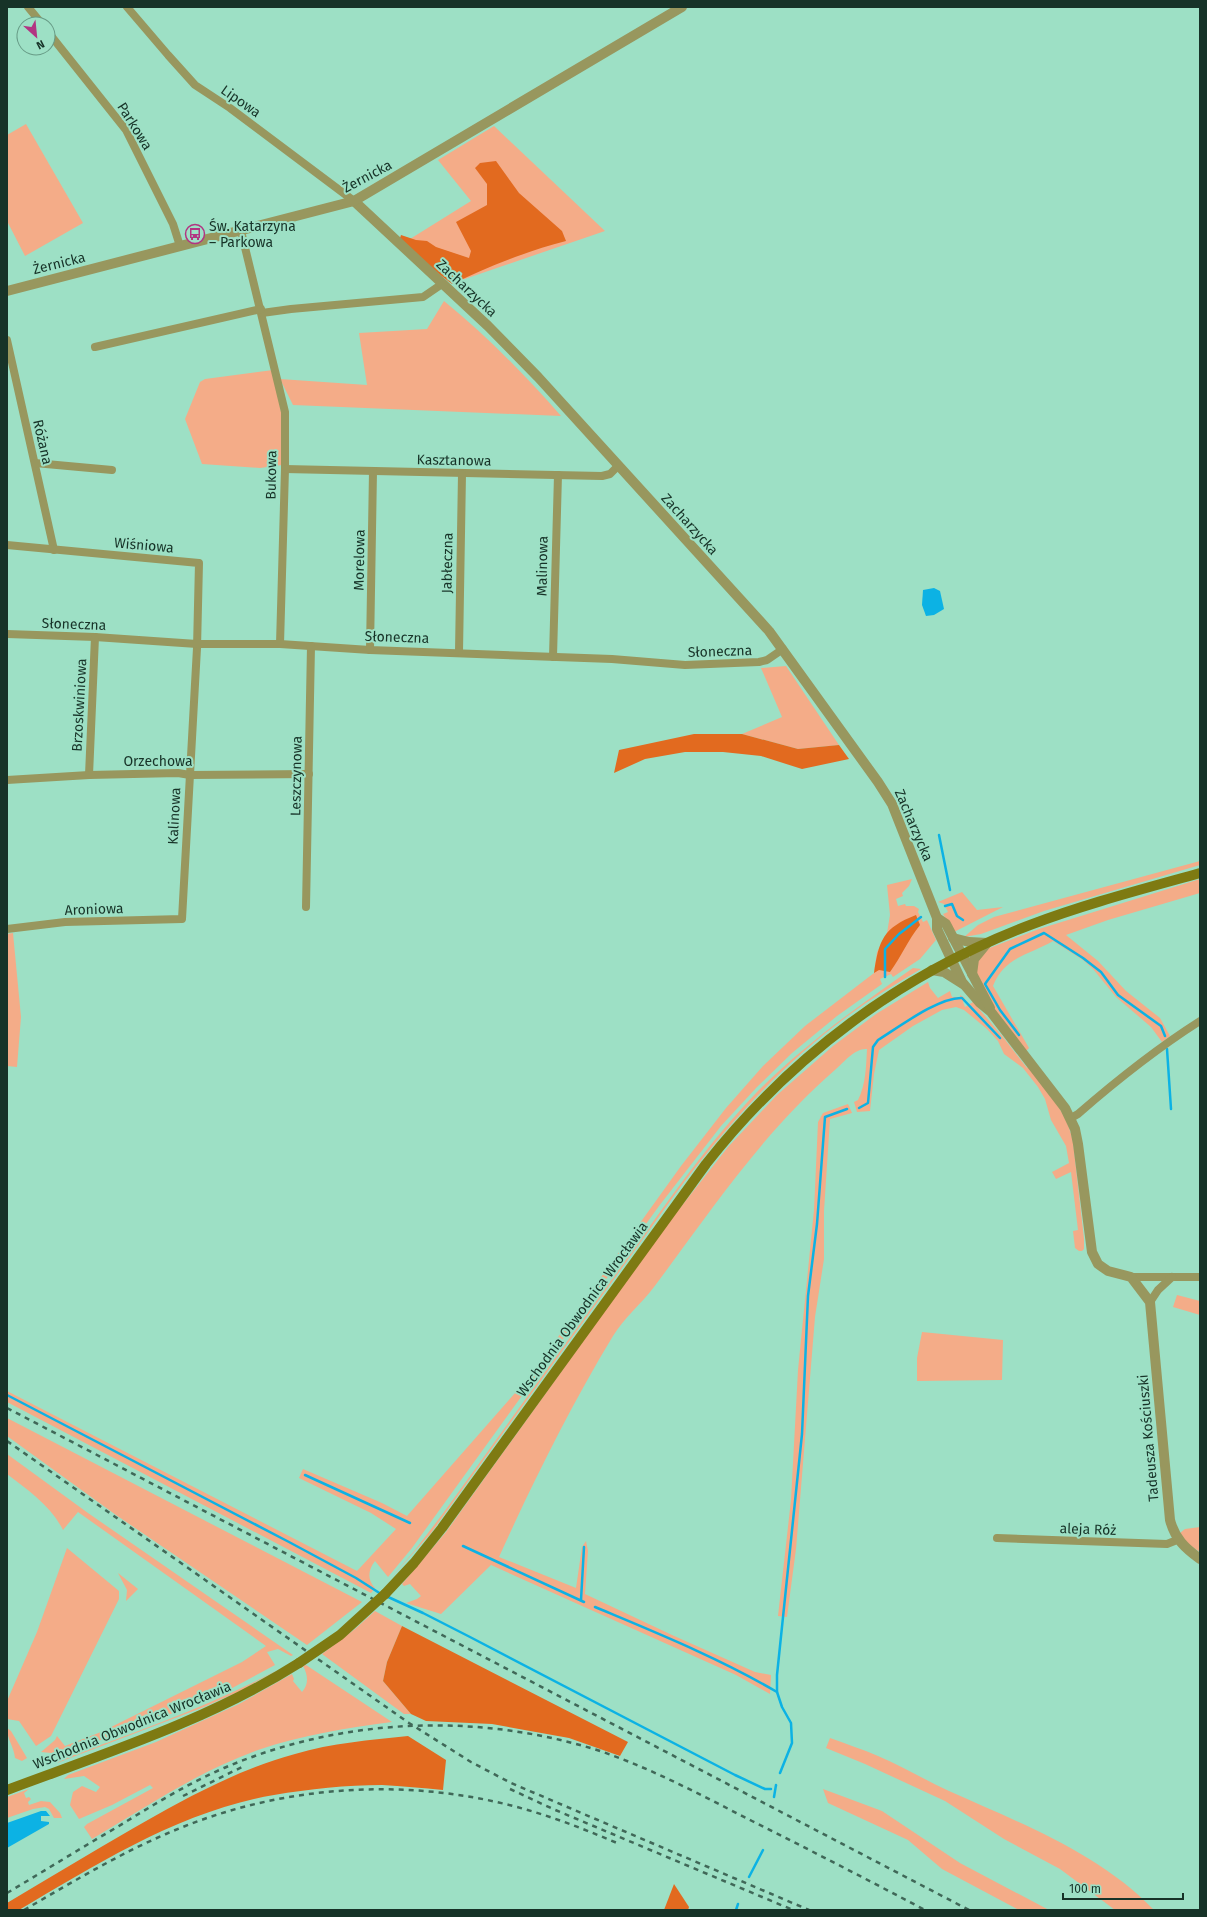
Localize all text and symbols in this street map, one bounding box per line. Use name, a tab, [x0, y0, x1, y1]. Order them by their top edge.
north arrow	[16, 16, 56, 56]
text: N	[34, 37, 47, 52]
street label: Lipowa	[217, 82, 264, 121]
street label: Parkowa	[113, 99, 156, 153]
street label: Żernicka	[339, 156, 395, 196]
place label: Św. Katarzyna – Parkowa	[209, 217, 296, 251]
bus stop icon: Św. Katarzyna – Parkowa	[184, 223, 206, 245]
street label: Żernicka	[31, 248, 87, 278]
street label: Zacharzycka	[433, 256, 501, 321]
street label: Różana	[29, 418, 56, 466]
street label: Bukowa	[263, 450, 280, 500]
street label: Kasztanowa	[416, 451, 491, 470]
street label: Zacharzycka	[658, 490, 722, 559]
street label: Morelowa	[350, 529, 369, 591]
street label: Jabłeczna	[438, 533, 457, 593]
street label: Wiśniowa	[113, 534, 175, 557]
street label: Malinowa	[533, 536, 552, 596]
street label: Słoneczna	[41, 615, 107, 634]
street label: Słoneczna	[364, 628, 430, 647]
street label: Słoneczna	[687, 642, 753, 661]
street label: Brzoskwiniowa	[69, 658, 90, 752]
street label: Leszczynowa	[287, 736, 306, 816]
street label: Orzechowa	[123, 753, 193, 770]
street label: Kalinowa	[165, 787, 184, 845]
street label: Zacharzycka	[891, 787, 936, 864]
street label: Aroniowa	[64, 900, 124, 919]
street label: Wschodnia Obwodnica Wrocławia	[513, 1219, 652, 1400]
street label: Tadeusza Kościuszki	[1134, 1374, 1163, 1502]
street label: aleja Róż	[1059, 1520, 1117, 1539]
street label: Wschodnia Obwodnica Wrocławia	[31, 1678, 234, 1773]
scale bar	[1063, 1875, 1183, 1901]
text: 100 m	[1069, 1882, 1101, 1896]

